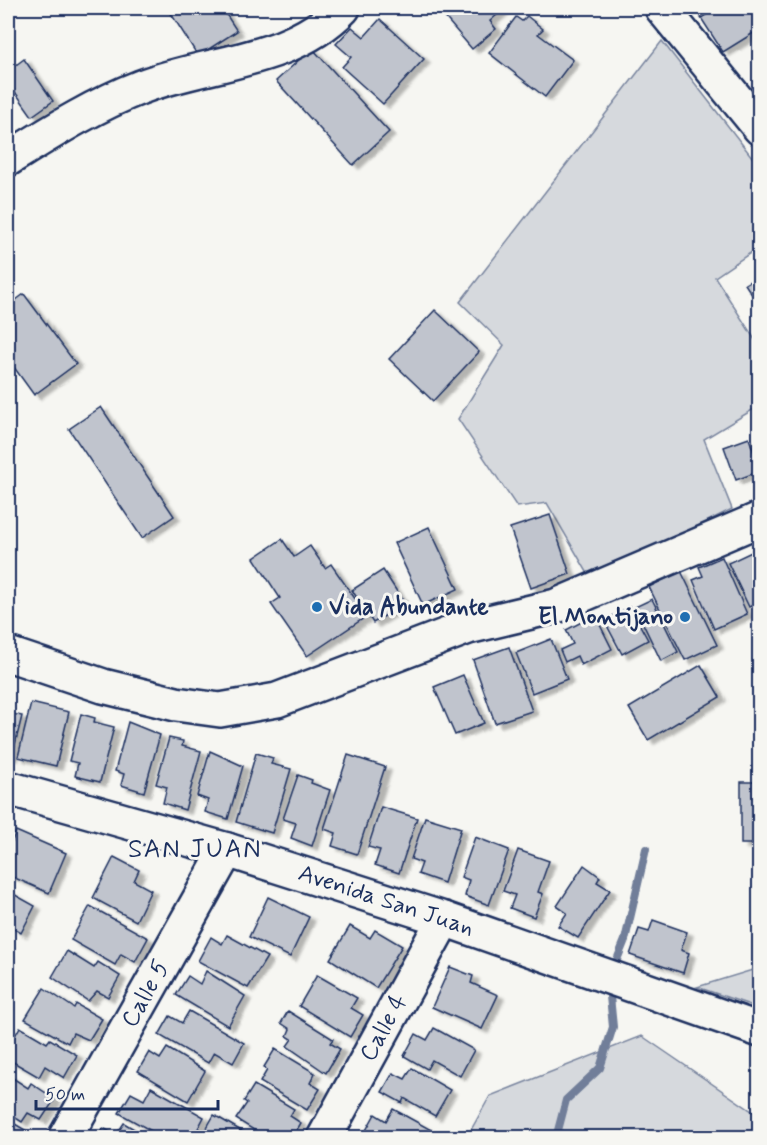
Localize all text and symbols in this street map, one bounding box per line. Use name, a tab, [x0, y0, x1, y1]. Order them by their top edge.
place label: Vida Abundante	[329, 592, 489, 623]
marker: Vida Abundante	[310, 600, 324, 614]
place label: El Montijano	[538, 602, 673, 633]
marker: El Montijano	[678, 610, 692, 624]
district label: SAN JUAN	[128, 833, 262, 867]
street label: Avenida San Juan	[294, 858, 478, 944]
street label: Calle 5	[115, 955, 177, 1033]
street label: Calle 4	[353, 989, 415, 1067]
scale bar	[36, 1073, 218, 1111]
text: 50 m	[45, 1083, 85, 1107]

